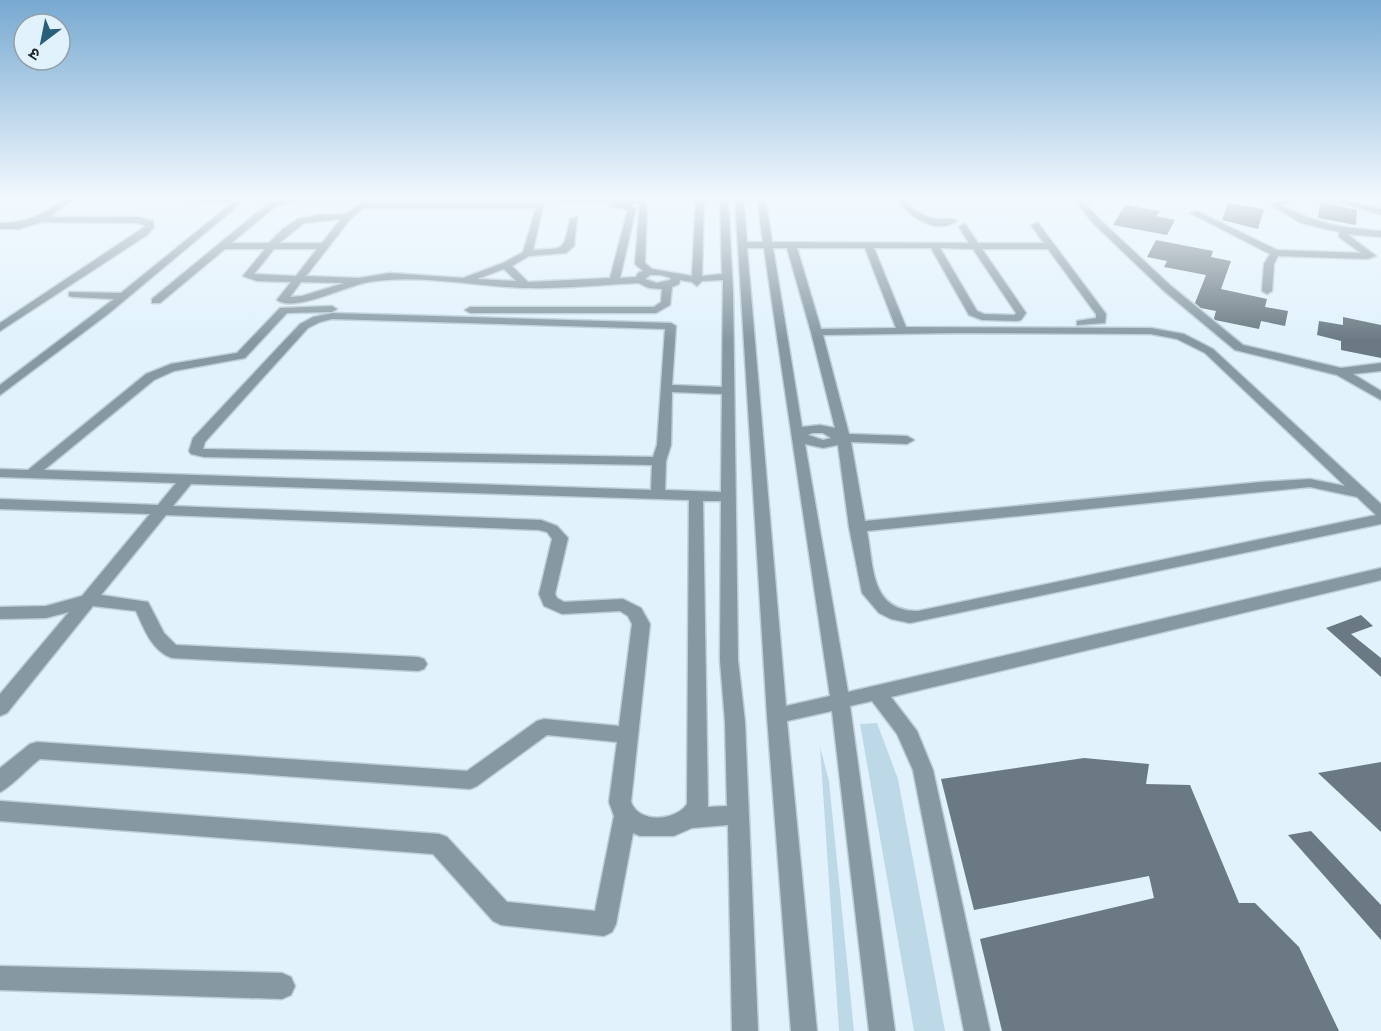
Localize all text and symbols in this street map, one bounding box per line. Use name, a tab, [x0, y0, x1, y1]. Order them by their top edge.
north arrow	[12, 12, 72, 72]
text: उ	[25, 44, 43, 64]

